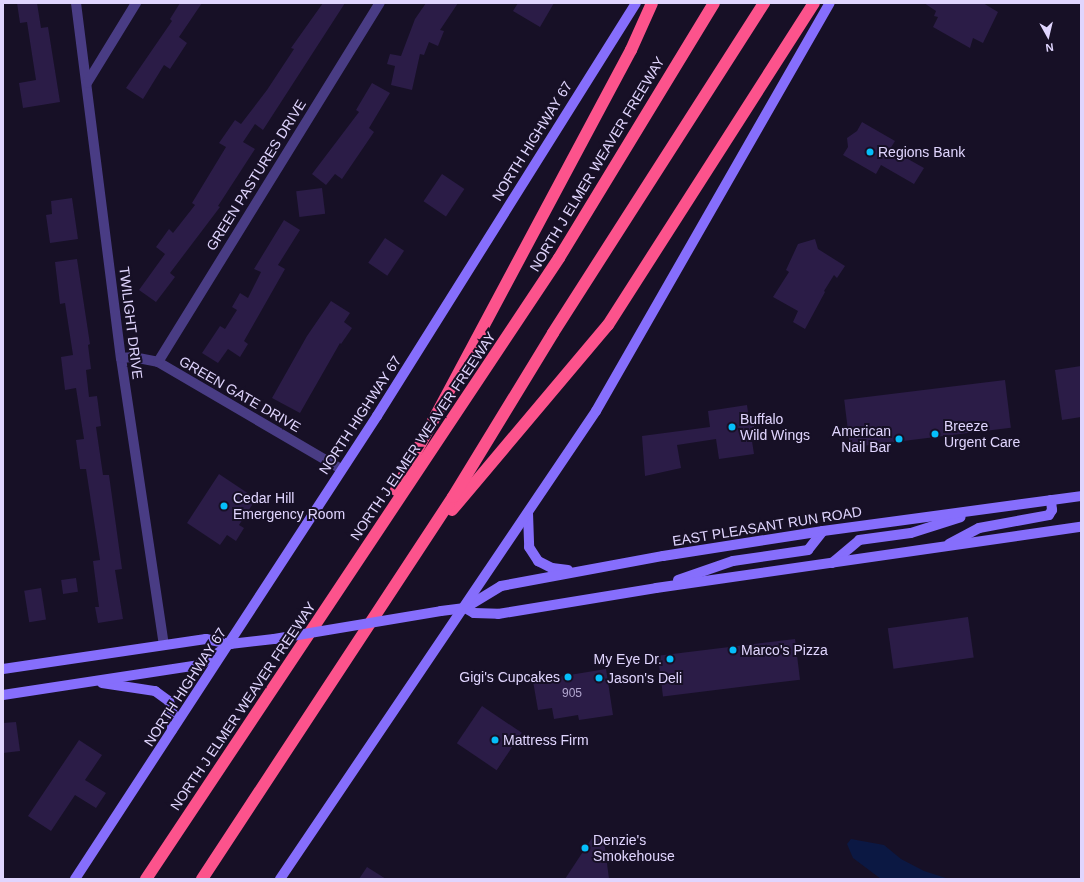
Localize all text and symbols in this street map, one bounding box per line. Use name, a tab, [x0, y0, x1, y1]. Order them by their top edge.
north arrow	[1028, 16, 1068, 56]
text: N	[1045, 41, 1054, 54]
street label: NORTH J ELMER WEAVER FREEWAY	[526, 54, 668, 274]
street label: NORTH HIGHWAY 67	[488, 78, 576, 204]
street label: GREEN PASTURES DRIVE	[203, 96, 309, 254]
place label: Regions Bank	[878, 144, 965, 160]
marker: Regions Bank	[865, 147, 875, 157]
street label: TWILIGHT DRIVE	[116, 266, 146, 380]
street label: NORTH J ELMER WEAVER FREEWAY	[347, 329, 499, 543]
street label: GREEN GATE DRIVE	[176, 352, 304, 436]
street label: NORTH HIGHWAY 67	[315, 352, 405, 478]
place label: Buffalo Wild Wings	[740, 411, 810, 444]
place label: Breeze Urgent Care	[944, 418, 1020, 450]
marker: Buffalo Wild Wings	[727, 422, 737, 432]
place label: American Nail Bar	[832, 423, 891, 456]
marker: Breeze Urgent Care	[929, 428, 941, 440]
marker: American Nail Bar	[894, 434, 904, 444]
place label: Cedar Hill Emergency Room	[233, 490, 345, 522]
marker: Cedar Hill Emergency Room	[218, 500, 230, 512]
street label: EAST PLEASANT RUN ROAD	[671, 503, 863, 549]
street label: NORTH J ELMER WEAVER FREEWAY	[167, 599, 319, 813]
street label: NORTH HIGHWAY 67	[140, 624, 230, 750]
place label: Marco's Pizza	[741, 642, 828, 658]
marker: Marco's Pizza	[728, 645, 738, 655]
place label: My Eye Dr.	[594, 651, 662, 667]
marker: My Eye Dr.	[665, 654, 675, 664]
place label: Gigi's Cupcakes	[459, 669, 560, 685]
place label: Jason's Deli	[607, 670, 682, 686]
marker: Gigi's Cupcakes	[563, 672, 573, 682]
marker: Jason's Deli	[594, 673, 604, 683]
house number: 905	[562, 687, 582, 701]
place label: Mattress Firm	[503, 732, 589, 748]
marker: Mattress Firm	[490, 735, 500, 745]
place label: Denzie's Smokehouse	[593, 832, 675, 864]
marker: Denzie's Smokehouse	[580, 843, 590, 853]

